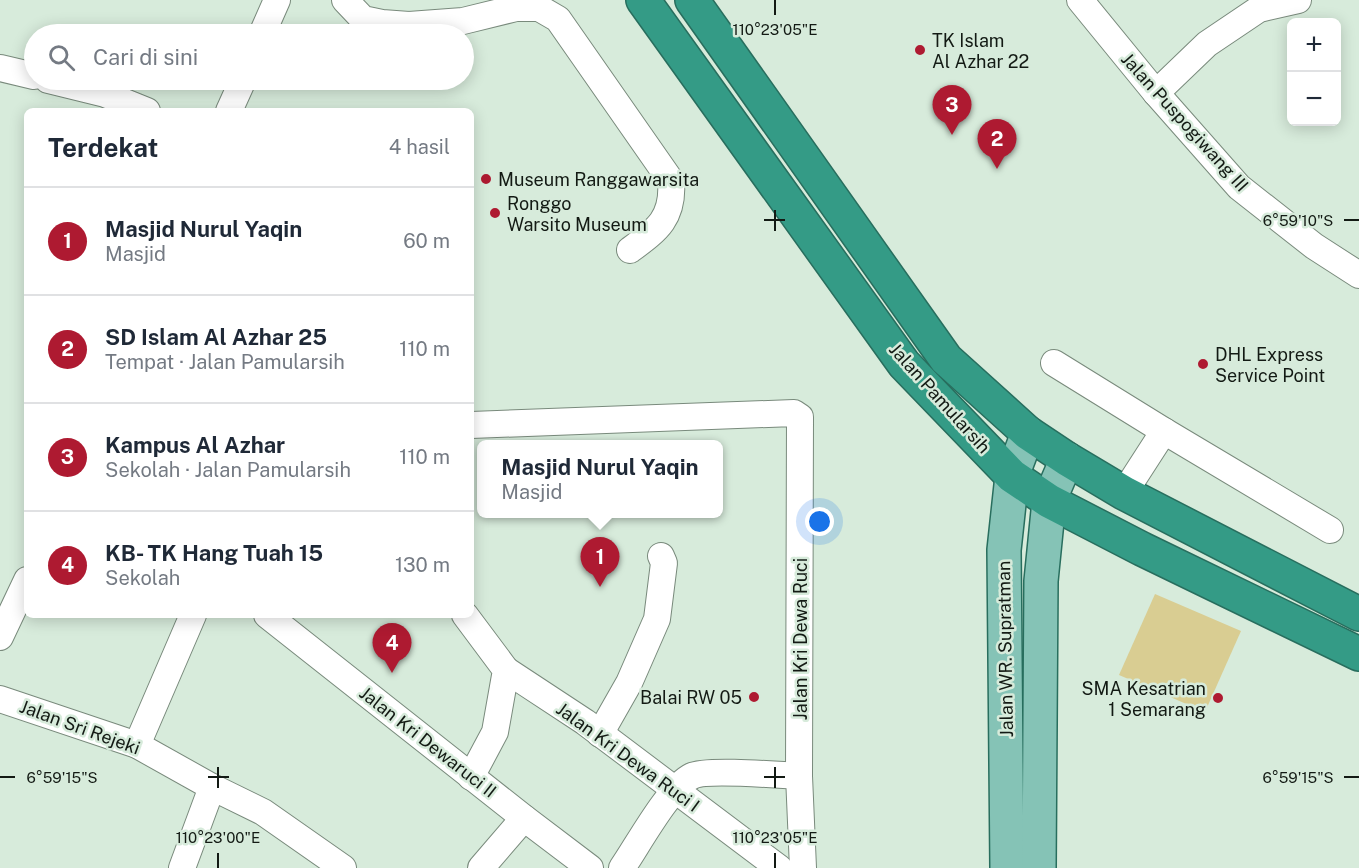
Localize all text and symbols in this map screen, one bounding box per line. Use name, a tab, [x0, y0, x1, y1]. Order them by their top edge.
map controls	[1287, 18, 1341, 126]
button: +	[1287, 18, 1341, 72]
text: 110°23'05"E	[733, 21, 817, 38]
search box	[24, 24, 474, 90]
place label: TK Islam Al Azhar 22	[932, 30, 1029, 72]
icon: search	[45, 41, 78, 74]
marker: TK Islam Al Azhar 22	[913, 43, 927, 57]
text: Cari di sini	[93, 44, 198, 70]
street label: Jalan Puspogiwang III	[1117, 48, 1253, 196]
button: −	[1287, 72, 1341, 126]
pin: 3	[932, 86, 972, 135]
pin: 2	[978, 120, 1016, 169]
text: Terdekat	[48, 132, 158, 163]
text: 4 hasil	[389, 135, 450, 159]
place label: Museum Ranggawarsita	[498, 169, 699, 190]
marker: Museum Ranggawarsita	[479, 172, 493, 186]
place label: Ronggo Warsito Museum	[507, 193, 647, 235]
marker: Ronggo Warsito Museum	[488, 206, 502, 220]
text: 6°59'10"S	[1263, 212, 1333, 229]
text: Masjid Nurul Yaqin	[105, 216, 302, 242]
text: 1	[63, 229, 72, 253]
text: 60 m	[403, 229, 450, 253]
text: Masjid	[105, 242, 166, 266]
text: SD Islam Al Azhar 25	[105, 324, 327, 350]
text: 2	[61, 337, 74, 361]
text: 110 m	[399, 337, 450, 361]
street label: Jalan Pamularsih	[885, 339, 995, 457]
place label: DHL Express Service Point	[1215, 344, 1325, 386]
text: Tempat · Jalan Pamularsih	[105, 350, 345, 374]
marker: DHL Express Service Point	[1196, 357, 1210, 371]
text: Kampus Al Azhar	[105, 432, 285, 458]
popup	[477, 440, 723, 518]
text: 3	[61, 445, 74, 469]
text: 110 m	[399, 445, 450, 469]
text: Masjid Nurul Yaqin	[501, 454, 699, 480]
text: Sekolah · Jalan Pamularsih	[105, 458, 351, 482]
text: Masjid	[501, 480, 562, 504]
your location	[805, 507, 834, 536]
pin: 1	[580, 538, 620, 587]
text: KB- TK Hang Tuah 15	[105, 540, 323, 566]
text: 4	[61, 553, 74, 577]
text: 130 m	[395, 553, 450, 577]
street label: Jalan Kri Dewa Ruci	[790, 558, 811, 720]
street label: Jalan WR. Supratman	[993, 560, 1017, 738]
text: Sekolah	[105, 566, 180, 590]
pin: 4	[372, 624, 412, 673]
place label: SMA Kesatrian 1 Semarang	[1081, 678, 1206, 720]
street label: Jalan Kri Dewaruci II	[355, 682, 501, 802]
place label: Balai RW 05	[640, 687, 742, 708]
marker: Balai RW 05	[747, 690, 761, 704]
marker: SMA Kesatrian 1 Semarang	[1211, 691, 1225, 705]
street label: Jalan Sri Rejeki	[17, 695, 143, 759]
street label: Jalan Kri Dewa Ruci I	[552, 698, 704, 816]
text: 6°59'15"S	[26, 769, 98, 786]
text: 6°59'15"S	[1262, 769, 1334, 786]
text: 110°23'00"E	[176, 829, 260, 846]
text: 110°23'05"E	[733, 829, 817, 846]

